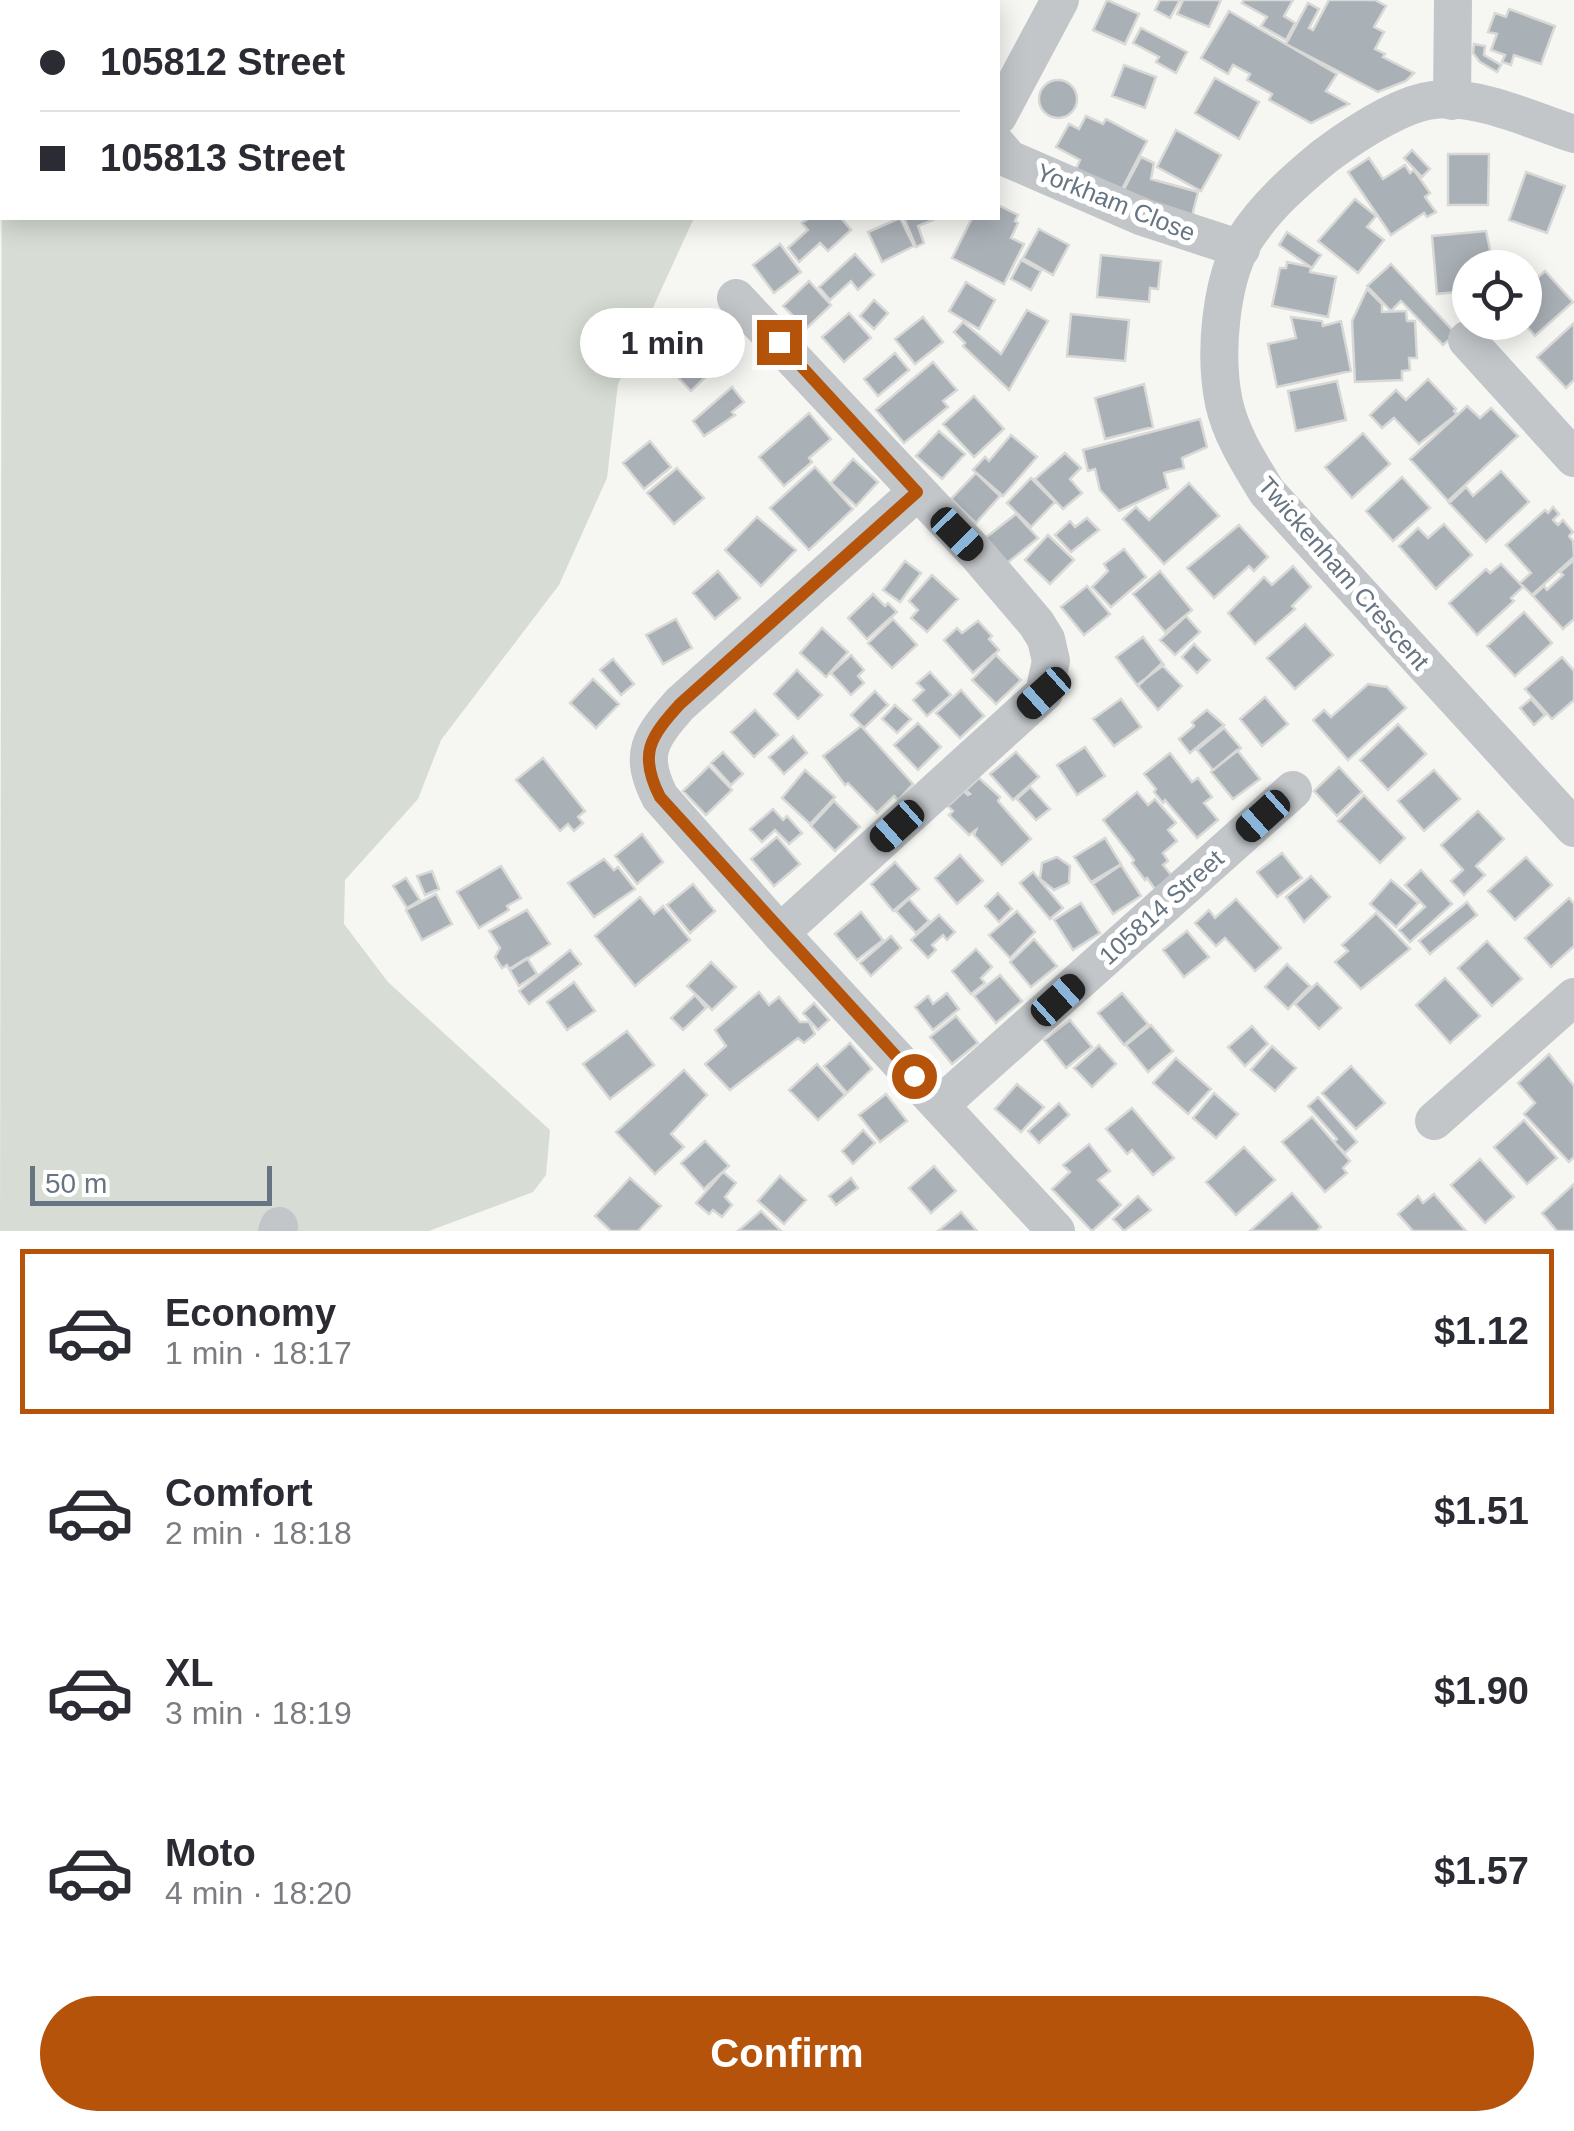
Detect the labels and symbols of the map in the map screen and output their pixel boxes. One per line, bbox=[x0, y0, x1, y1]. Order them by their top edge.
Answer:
street label: Yorkham Close bbox=[1033, 157, 1199, 247]
callout: 1 min bbox=[579, 307, 744, 377]
route end bbox=[757, 320, 802, 365]
street label: Twickenham Crescent bbox=[1253, 471, 1435, 675]
car bbox=[925, 502, 989, 566]
car bbox=[1012, 662, 1076, 724]
car bbox=[1231, 785, 1295, 847]
car bbox=[865, 795, 929, 857]
street label: 105814 Street bbox=[1093, 844, 1229, 970]
car bbox=[1026, 969, 1090, 1031]
route start bbox=[892, 1054, 937, 1099]
scale bar bbox=[30, 1161, 272, 1206]

